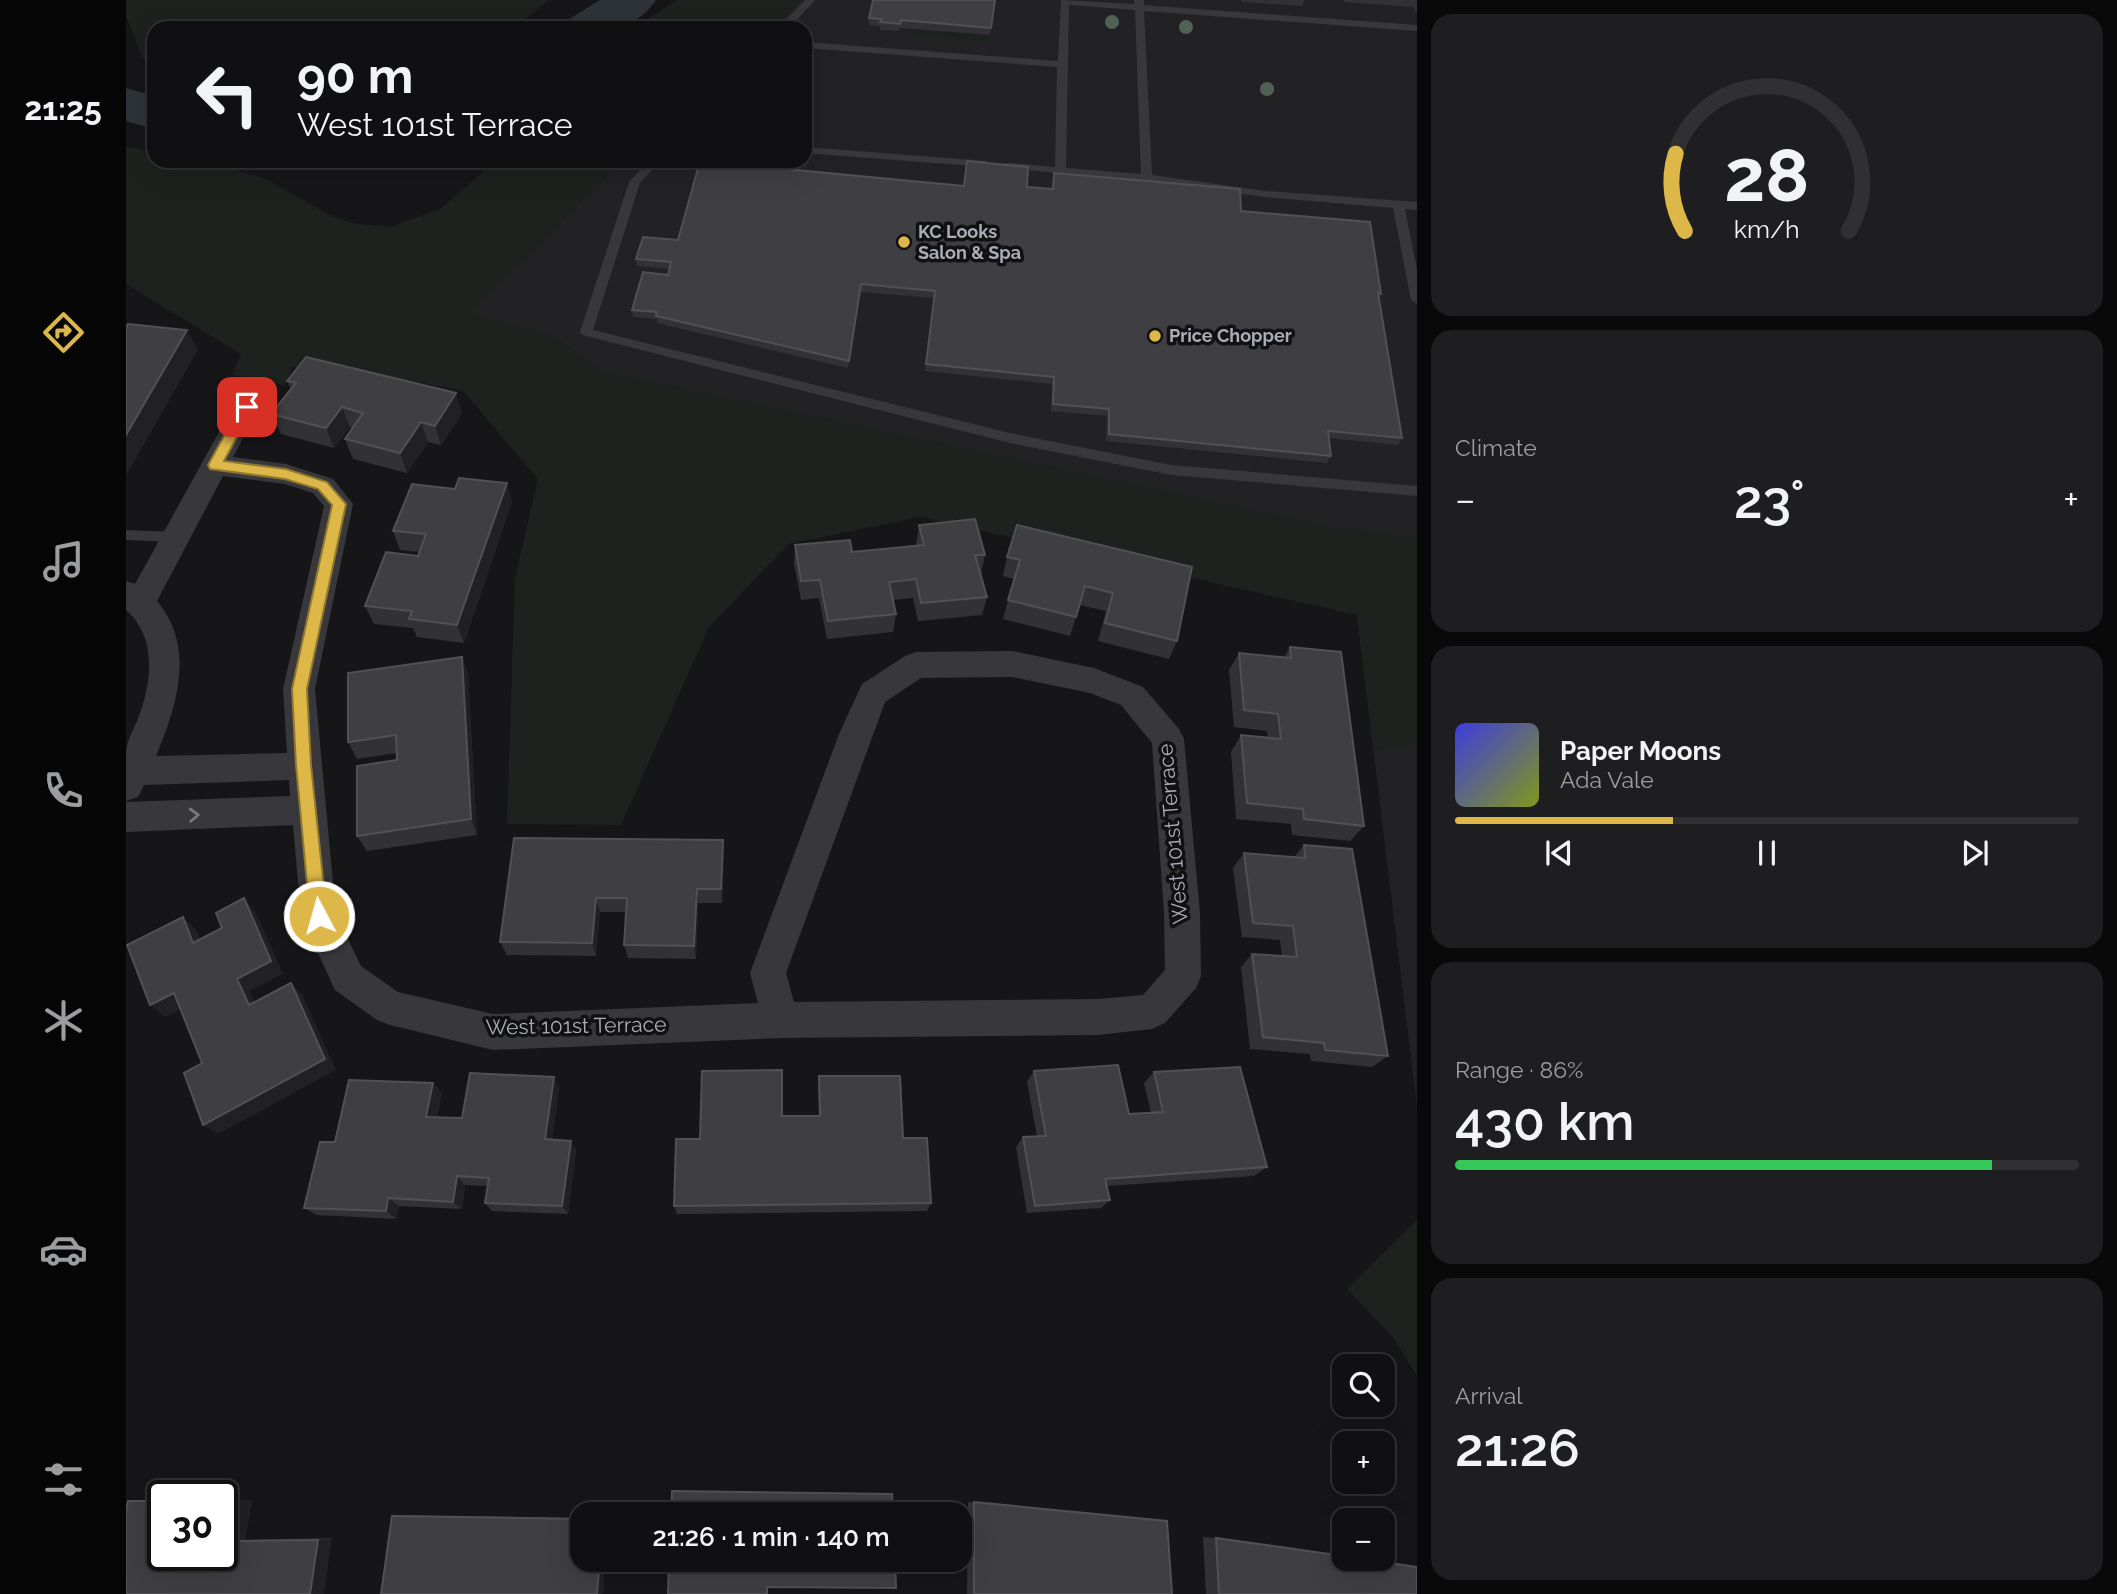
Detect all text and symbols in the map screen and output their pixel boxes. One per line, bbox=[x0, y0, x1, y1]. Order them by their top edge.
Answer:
text: 90 m bbox=[297, 47, 413, 104]
icon: left bbox=[182, 49, 273, 140]
text: 21:25 bbox=[24, 90, 102, 127]
text: West 101st Terrace bbox=[297, 106, 573, 143]
text: 28 bbox=[1724, 133, 1810, 218]
text: km/h bbox=[1734, 214, 1800, 244]
place label: KC Looks Salon & Spa bbox=[918, 221, 1021, 263]
marker: KC Looks Salon & Spa bbox=[896, 234, 912, 250]
icon: directions bbox=[39, 308, 88, 357]
place label: Price Chopper bbox=[1169, 325, 1292, 346]
marker: Price Chopper bbox=[1147, 328, 1163, 344]
pin bbox=[217, 377, 277, 437]
icon: arrive bbox=[228, 388, 266, 426]
text: Climate bbox=[1455, 434, 1537, 461]
text: 23° bbox=[1734, 469, 1805, 530]
text: − bbox=[1455, 477, 1475, 522]
text: + bbox=[2063, 477, 2079, 522]
icon: music bbox=[39, 537, 88, 586]
text: Paper Moons bbox=[1560, 736, 1721, 766]
street label: West 101st Terrace bbox=[1152, 743, 1193, 925]
icon: phone bbox=[39, 766, 88, 815]
text: Ada Vale bbox=[1560, 766, 1654, 793]
one-way arrow bbox=[189, 807, 200, 822]
icon: previous bbox=[1540, 834, 1578, 872]
icon: pause bbox=[1748, 834, 1786, 872]
icon: next bbox=[1956, 834, 1994, 872]
position arrow bbox=[282, 879, 356, 953]
icon: climate bbox=[39, 996, 88, 1045]
street label: West 101st Terrace bbox=[485, 1011, 667, 1040]
text: Range · 86% bbox=[1455, 1056, 1584, 1083]
text: 430 km bbox=[1455, 1091, 1634, 1152]
icon: car bbox=[39, 1225, 88, 1274]
map controls bbox=[1332, 1354, 1395, 1571]
button: search bbox=[1332, 1354, 1395, 1417]
text: Arrival bbox=[1455, 1382, 1522, 1409]
text: 21:26 bbox=[1455, 1417, 1580, 1478]
button: + bbox=[1332, 1431, 1395, 1494]
icon: filters bbox=[39, 1455, 88, 1504]
speed limit sign: 30 bbox=[147, 1480, 238, 1571]
button: − bbox=[1332, 1508, 1395, 1571]
text: 21:26 · 1 min · 140 m bbox=[652, 1522, 890, 1552]

